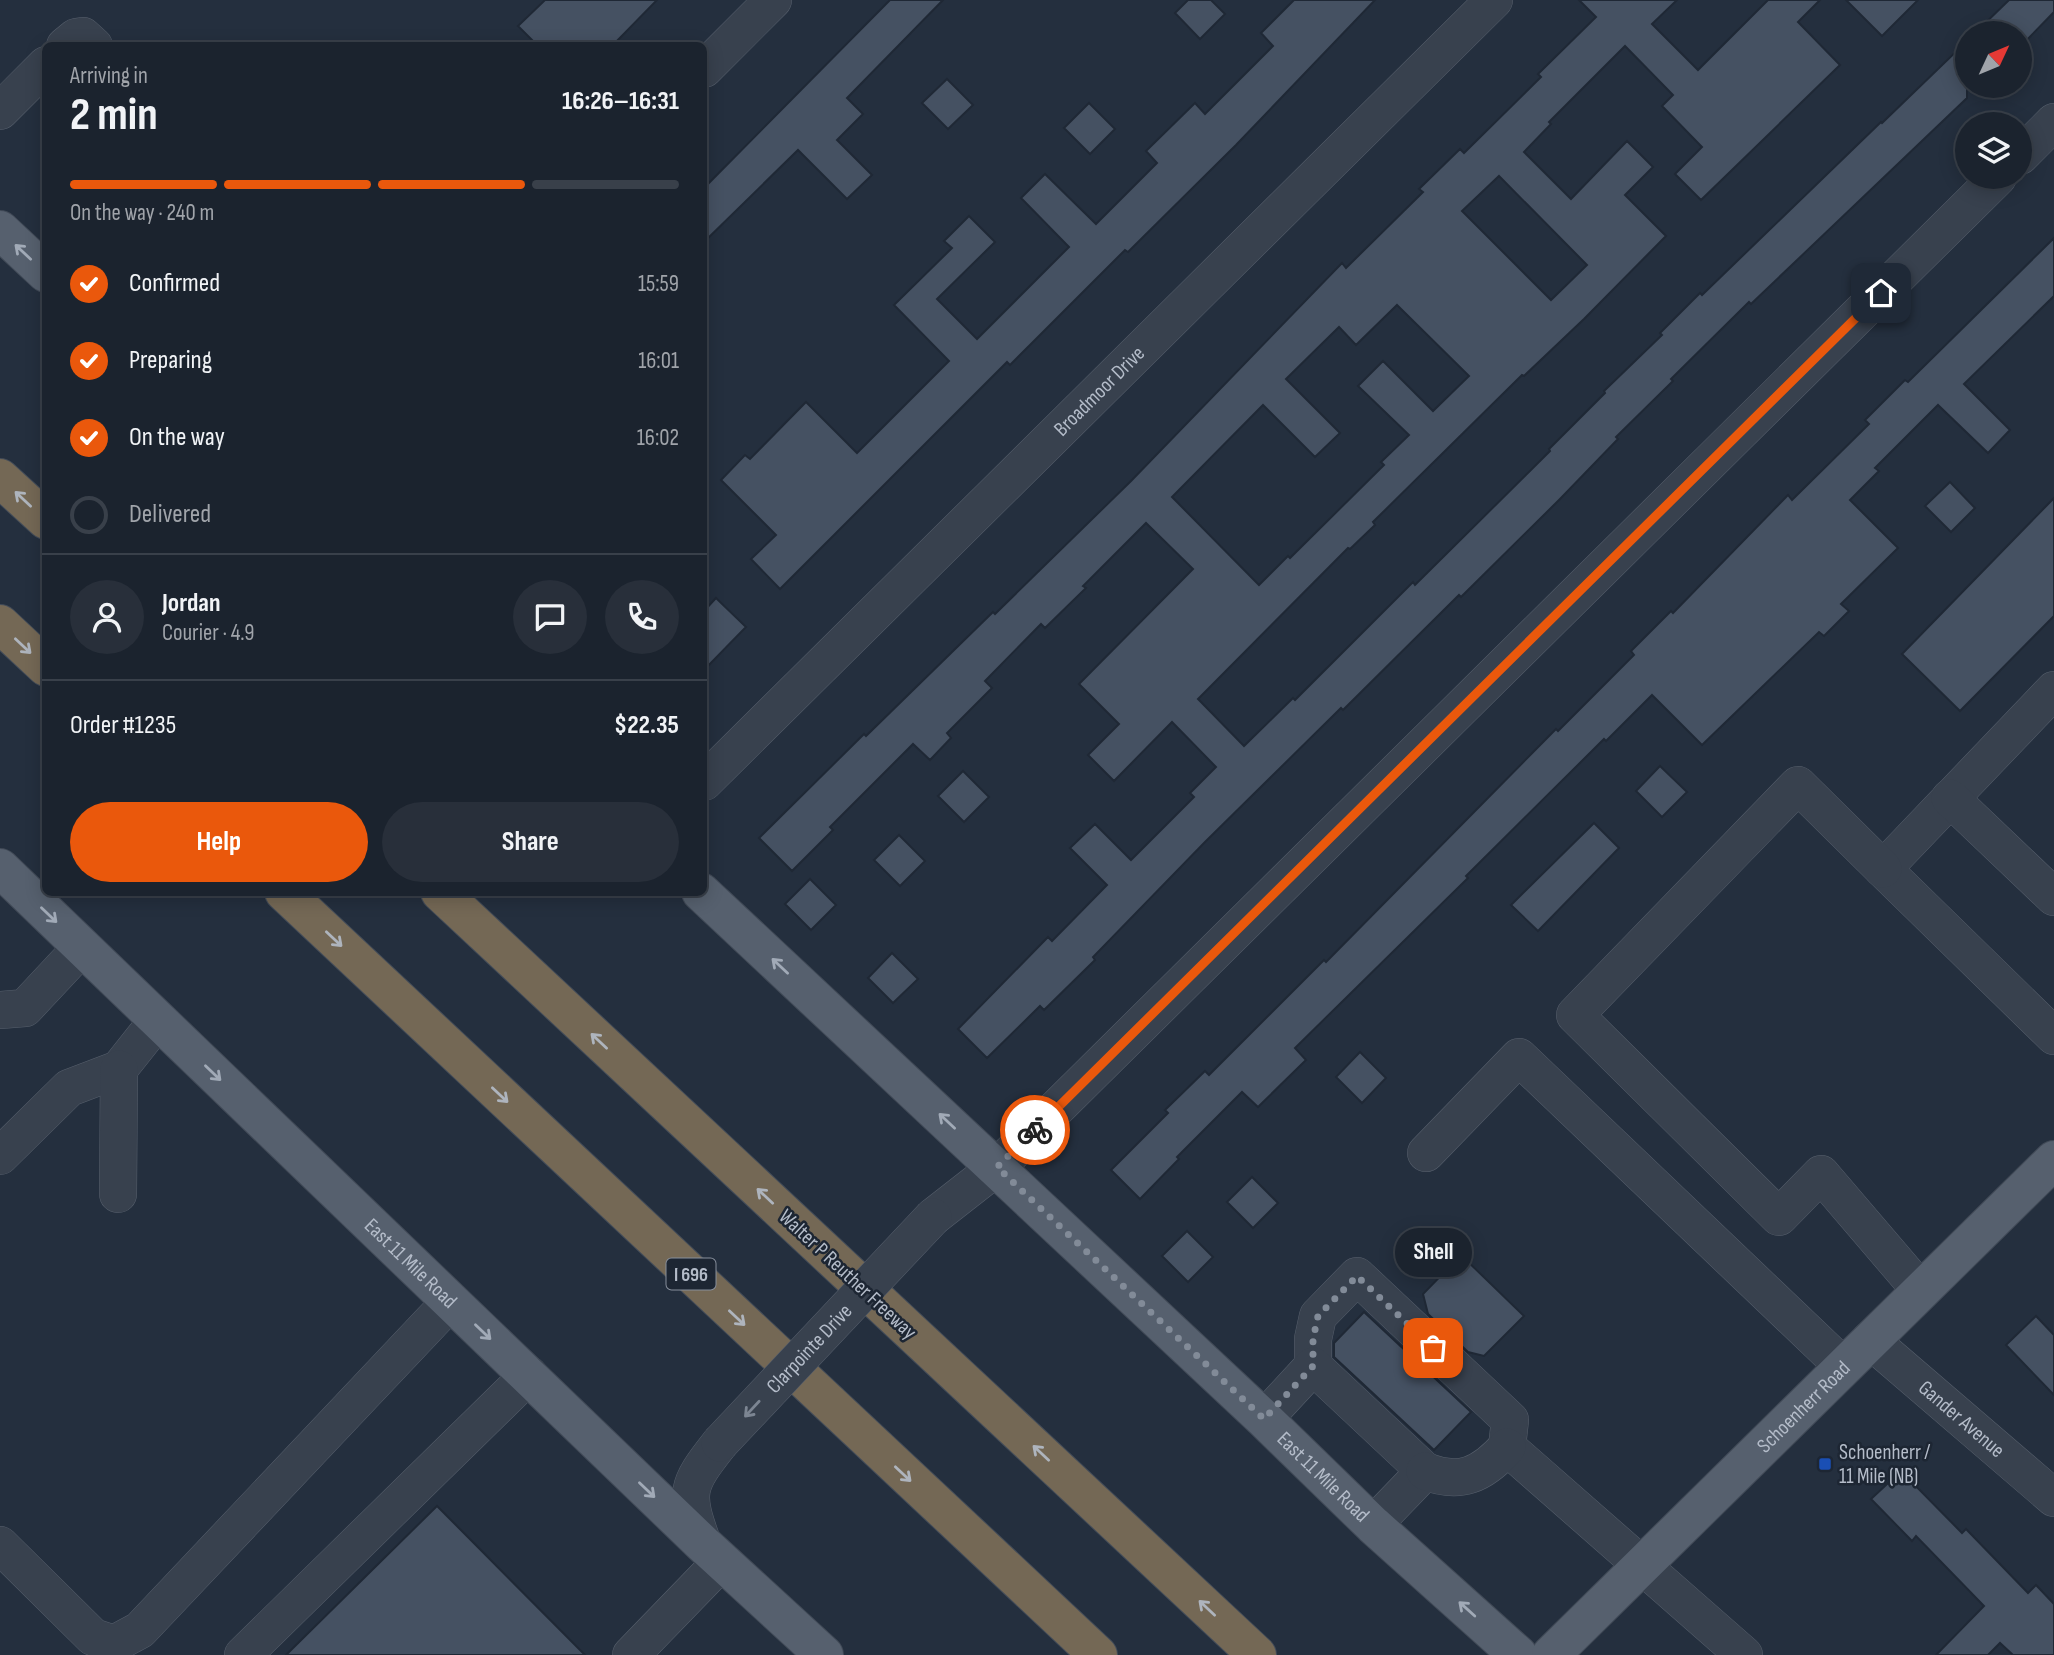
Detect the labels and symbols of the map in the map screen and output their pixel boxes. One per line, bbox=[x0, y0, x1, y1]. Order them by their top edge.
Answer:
north arrow bbox=[1955, 21, 2032, 98]
one-way arrow bbox=[15, 243, 32, 260]
pin bbox=[1851, 263, 1911, 323]
street label: Broadmoor Drive bbox=[1049, 341, 1150, 441]
one-way arrow bbox=[14, 491, 32, 507]
one-way arrow bbox=[14, 637, 31, 654]
one-way arrow bbox=[40, 907, 57, 924]
one-way arrow bbox=[325, 931, 342, 948]
one-way arrow bbox=[772, 957, 789, 974]
one-way arrow bbox=[591, 1033, 608, 1050]
one-way arrow bbox=[205, 1065, 222, 1082]
one-way arrow bbox=[491, 1086, 508, 1103]
courier bbox=[1000, 1095, 1070, 1165]
one-way arrow bbox=[939, 1112, 956, 1129]
one-way arrow bbox=[757, 1188, 774, 1205]
street label: Walter P Reuther Freeway bbox=[774, 1204, 922, 1345]
street label: East 11 Mile Road bbox=[359, 1213, 462, 1314]
callout: Shell bbox=[1394, 1229, 1472, 1278]
road number: I 696 bbox=[666, 1258, 716, 1290]
street label: Clarpointe Drive bbox=[762, 1299, 858, 1399]
one-way arrow bbox=[728, 1309, 745, 1326]
pin bbox=[1403, 1318, 1463, 1378]
one-way arrow bbox=[475, 1324, 492, 1341]
street label: Schoenherr Road bbox=[1752, 1356, 1855, 1458]
street label: Gander Avenue bbox=[1913, 1375, 2010, 1463]
one-way arrow bbox=[743, 1400, 760, 1417]
street label: East 11 Mile Road bbox=[1272, 1427, 1374, 1528]
place label: Schoenherr / 11 Mile (NB) bbox=[1839, 1440, 1930, 1489]
one-way arrow bbox=[1033, 1445, 1050, 1462]
marker: Schoenherr / 11 Mile (NB) bbox=[1817, 1456, 1833, 1472]
one-way arrow bbox=[894, 1465, 911, 1482]
one-way arrow bbox=[639, 1482, 656, 1499]
one-way arrow bbox=[1199, 1600, 1216, 1617]
one-way arrow bbox=[1459, 1601, 1476, 1618]

